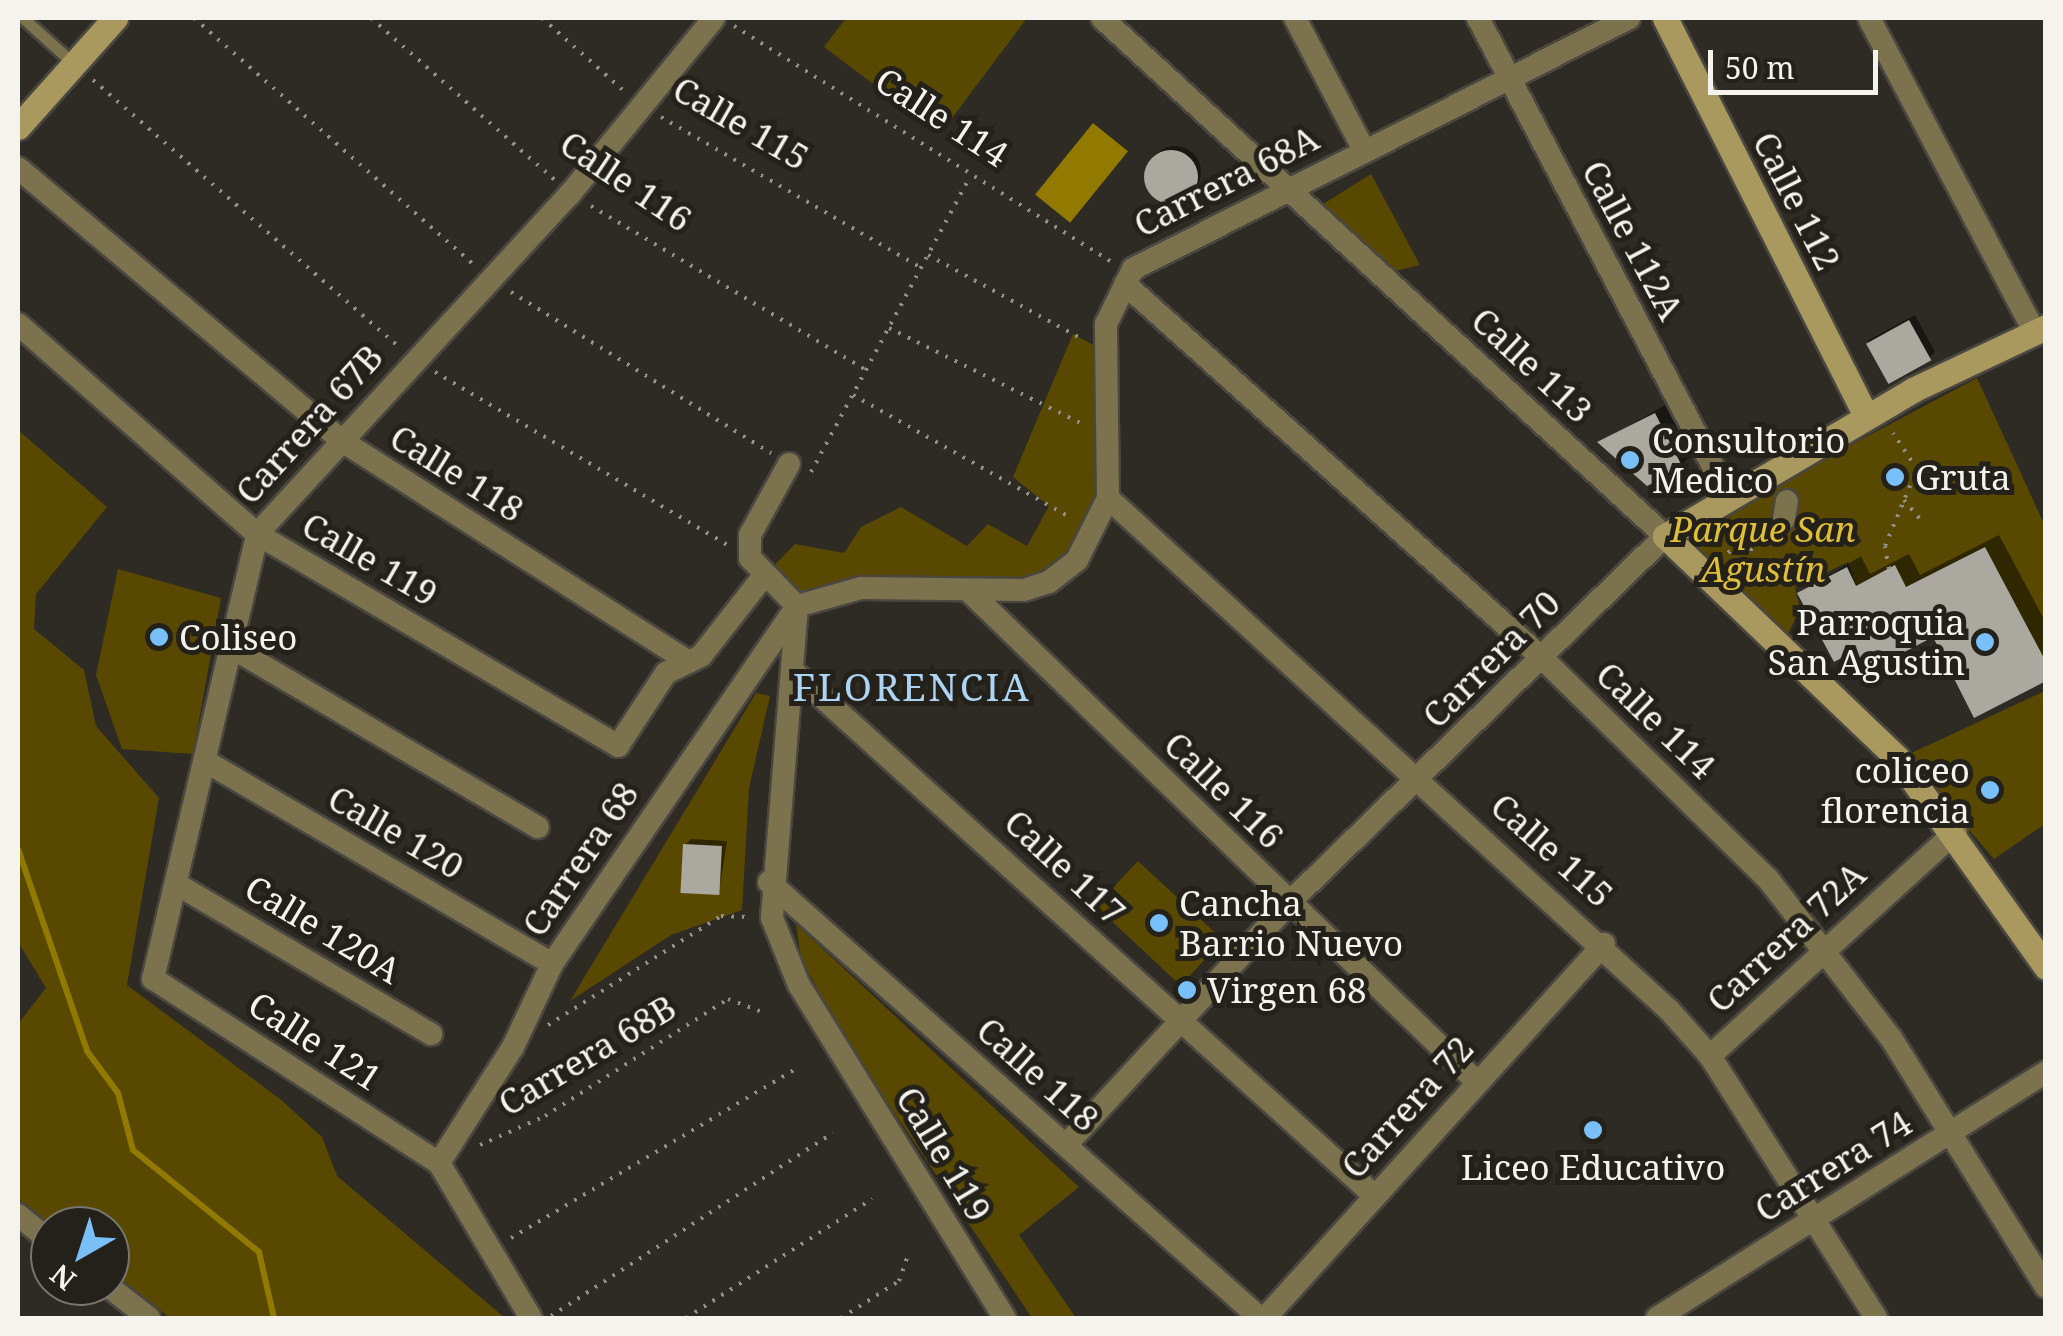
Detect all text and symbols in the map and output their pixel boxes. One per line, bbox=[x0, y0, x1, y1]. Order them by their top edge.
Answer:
scale bar bbox=[1713, 30, 1883, 92]
text: 50 m bbox=[1725, 47, 1795, 88]
street label: Calle 114 bbox=[868, 59, 1016, 175]
street label: Calle 115 bbox=[666, 67, 816, 179]
street label: Carrera 68A bbox=[1127, 117, 1325, 245]
street label: Calle 116 bbox=[552, 122, 700, 240]
street label: Calle 112 bbox=[1744, 125, 1850, 277]
street label: Calle 112A bbox=[1574, 153, 1692, 327]
street label: Calle 113 bbox=[1463, 299, 1601, 431]
street label: Carrera 67B bbox=[227, 336, 391, 512]
street label: Calle 118 bbox=[383, 416, 531, 530]
place label: Consultorio Medico bbox=[1652, 419, 1846, 501]
marker: Consultorio Medico bbox=[1617, 447, 1643, 473]
place label: Gruta bbox=[1915, 456, 2011, 498]
marker: Gruta bbox=[1884, 466, 1906, 488]
street label: Calle 119 bbox=[295, 503, 445, 615]
park label: Parque San Agustín bbox=[1671, 508, 1855, 590]
street label: Carrera 70 bbox=[1414, 582, 1568, 736]
place label: Parroquia San Agustin bbox=[1768, 601, 1965, 683]
place label: Coliseo bbox=[179, 616, 297, 658]
marker: Coliseo bbox=[148, 626, 170, 648]
marker: Parroquia San Agustin bbox=[1974, 631, 1996, 653]
street label: Calle 114 bbox=[1588, 653, 1724, 787]
district label: FLORENCIA bbox=[793, 664, 1031, 710]
street label: Calle 116 bbox=[1156, 723, 1292, 857]
place label: coliceo florencia bbox=[1821, 749, 1970, 831]
street label: Carrera 68 bbox=[513, 774, 647, 944]
street label: Calle 120 bbox=[321, 776, 471, 888]
marker: coliceo florencia bbox=[1979, 779, 2001, 801]
street label: Calle 115 bbox=[1482, 784, 1622, 916]
street label: Calle 117 bbox=[996, 801, 1134, 933]
street label: Carrera 72A bbox=[1698, 853, 1874, 1021]
street label: Calle 120A bbox=[238, 866, 408, 992]
place label: Cancha Barrio Nuevo bbox=[1179, 882, 1403, 964]
marker: Cancha Barrio Nuevo bbox=[1148, 912, 1170, 934]
place label: Virgen 68 bbox=[1207, 969, 1367, 1011]
marker: Virgen 68 bbox=[1176, 979, 1198, 1001]
street label: Calle 121 bbox=[241, 983, 389, 1099]
street label: Carrera 68B bbox=[491, 986, 683, 1124]
street label: Calle 118 bbox=[968, 1008, 1108, 1140]
street label: Carrera 72 bbox=[1332, 1027, 1482, 1187]
street label: Calle 119 bbox=[888, 1079, 1000, 1229]
street label: Carrera 74 bbox=[1747, 1101, 1919, 1231]
marker: Liceo Educativo bbox=[1582, 1119, 1604, 1141]
place label: Liceo Educativo bbox=[1461, 1146, 1725, 1188]
north arrow bbox=[30, 1206, 130, 1306]
text: N bbox=[42, 1256, 83, 1299]

